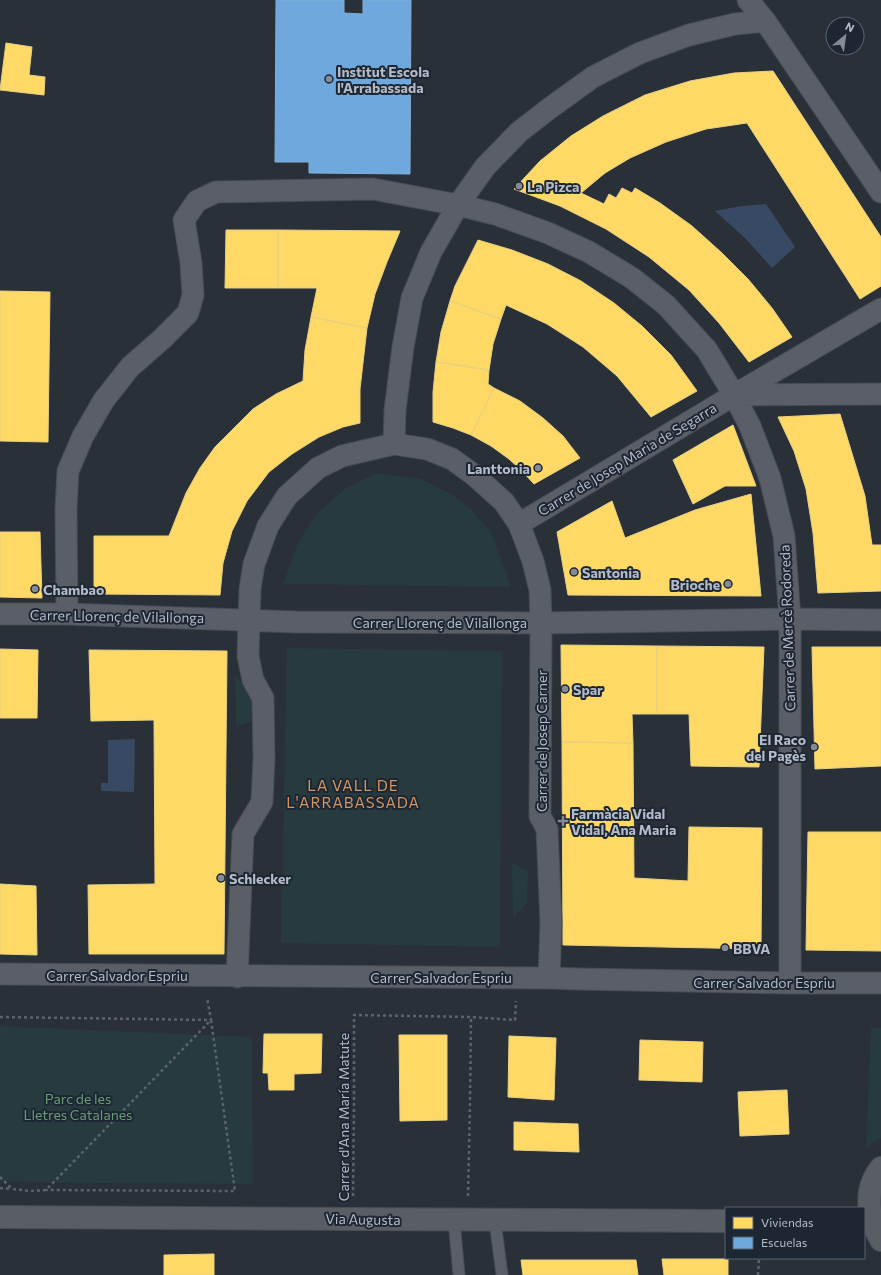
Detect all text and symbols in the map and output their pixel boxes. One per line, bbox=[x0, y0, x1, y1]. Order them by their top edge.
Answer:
north arrow bbox=[825, 16, 865, 56]
text: N bbox=[843, 19, 857, 35]
place label: Institut Escola l'Arrabassada bbox=[337, 63, 429, 96]
marker: Institut Escola l'Arrabassada bbox=[324, 74, 334, 84]
place label: La Pizca bbox=[527, 178, 580, 195]
marker: La Pizca bbox=[514, 181, 524, 191]
street label: Carrer de Josep Maria de Segarra bbox=[535, 399, 719, 519]
place label: Lanttonia bbox=[467, 460, 530, 477]
marker: Lanttonia bbox=[533, 463, 543, 473]
street label: Carrer de Mercè Rodoreda bbox=[776, 544, 798, 712]
place label: Santonia bbox=[582, 564, 640, 581]
marker: Santonia bbox=[569, 567, 579, 577]
place label: Brioche bbox=[670, 576, 720, 593]
marker: Brioche bbox=[723, 579, 733, 589]
place label: Chambao bbox=[43, 581, 104, 598]
marker: Chambao bbox=[30, 584, 40, 594]
street label: Carrer Llorenç de Vilallonga bbox=[30, 606, 204, 626]
street label: Carrer Llorenç de Vilallonga bbox=[353, 614, 527, 631]
street label: Carrer de Josep Carner bbox=[533, 670, 550, 812]
place label: Spar bbox=[573, 681, 603, 698]
marker: Spar bbox=[560, 684, 570, 694]
place label: El Raco del Pagès bbox=[746, 731, 806, 764]
marker: El Raco del Pagès bbox=[809, 742, 819, 752]
district label: LA VALL DE L'ARRABASSADA bbox=[286, 776, 420, 811]
place label: Farmàcia Vidal Vidal, Ana Maria bbox=[571, 805, 676, 838]
marker: Farmàcia Vidal Vidal, Ana Maria bbox=[558, 816, 568, 826]
place label: Schlecker bbox=[229, 870, 291, 887]
marker: Schlecker bbox=[216, 873, 226, 883]
place label: BBVA bbox=[733, 940, 770, 957]
marker: BBVA bbox=[720, 943, 730, 953]
street label: Carrer Salvador Espriu bbox=[46, 967, 188, 984]
street label: Carrer Salvador Espriu bbox=[370, 969, 512, 986]
street label: Carrer Salvador Espriu bbox=[693, 974, 835, 991]
street label: Carrer d'Ana María Matute bbox=[335, 1033, 352, 1201]
park label: Parc de les Lletres Catalanes bbox=[23, 1090, 133, 1123]
legend bbox=[725, 1207, 865, 1259]
street label: Via Augusta bbox=[325, 1210, 401, 1228]
text: Viviendas bbox=[761, 1215, 813, 1229]
text: Escuelas bbox=[761, 1235, 807, 1249]

